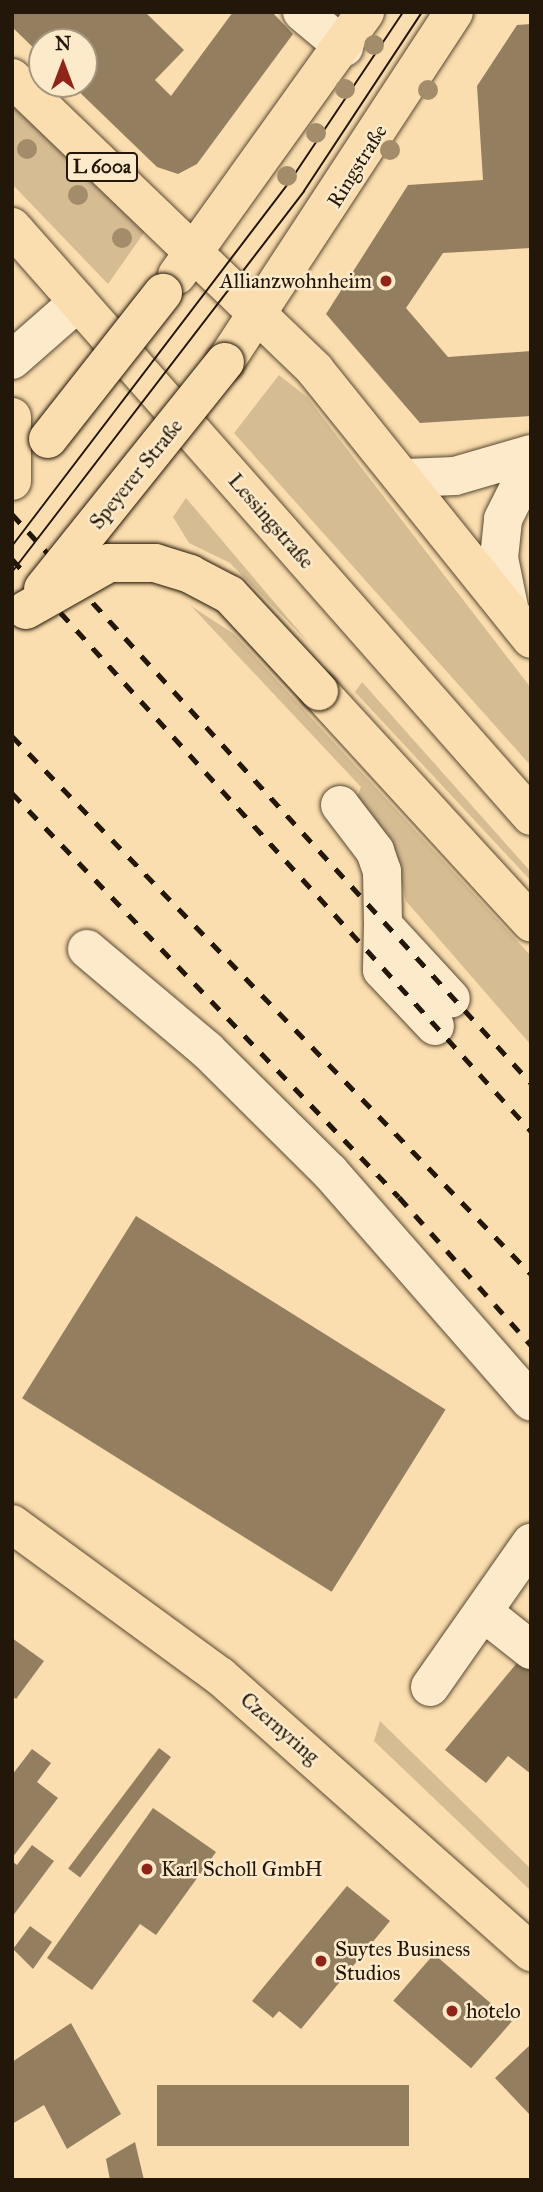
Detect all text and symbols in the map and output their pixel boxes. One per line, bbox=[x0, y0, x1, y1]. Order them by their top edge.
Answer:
north arrow bbox=[28, 28, 98, 98]
text: N bbox=[55, 32, 71, 55]
street label: Ringstraße bbox=[322, 120, 392, 212]
road number: L 600a bbox=[65, 152, 139, 182]
place label: Allianzwohnheim bbox=[220, 268, 372, 294]
marker: Allianzwohnheim bbox=[378, 273, 394, 289]
street label: Speyerer Straße bbox=[84, 414, 188, 534]
street label: Lessingstraße bbox=[223, 468, 319, 574]
street label: Czernyring bbox=[235, 1687, 325, 1769]
place label: Karl Scholl GmbH bbox=[161, 1856, 323, 1882]
marker: Karl Scholl GmbH bbox=[139, 1861, 155, 1877]
place label: Suytes Business Studios bbox=[335, 1936, 470, 1986]
marker: Suytes Business Studios bbox=[313, 1953, 329, 1969]
place label: hotelo bbox=[466, 1998, 521, 2024]
marker: hotelo bbox=[444, 2003, 460, 2019]

